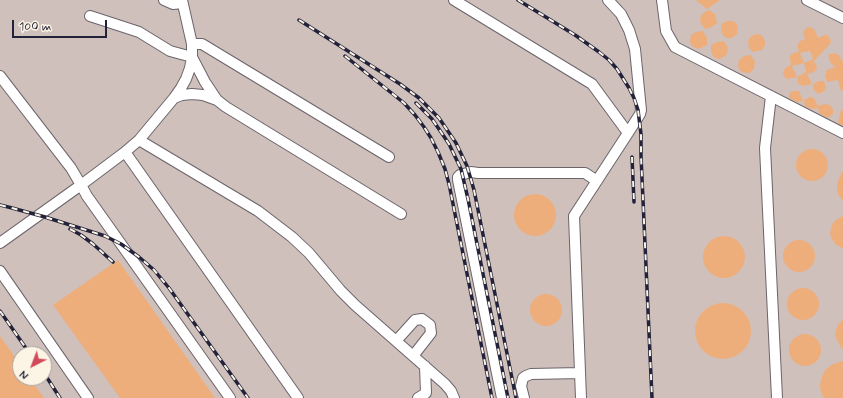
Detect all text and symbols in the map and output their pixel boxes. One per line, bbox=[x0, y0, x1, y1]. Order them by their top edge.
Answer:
scale bar bbox=[14, 12, 109, 38]
text: 100 m bbox=[19, 19, 51, 35]
north arrow bbox=[12, 346, 52, 386]
text: N bbox=[17, 367, 32, 382]

